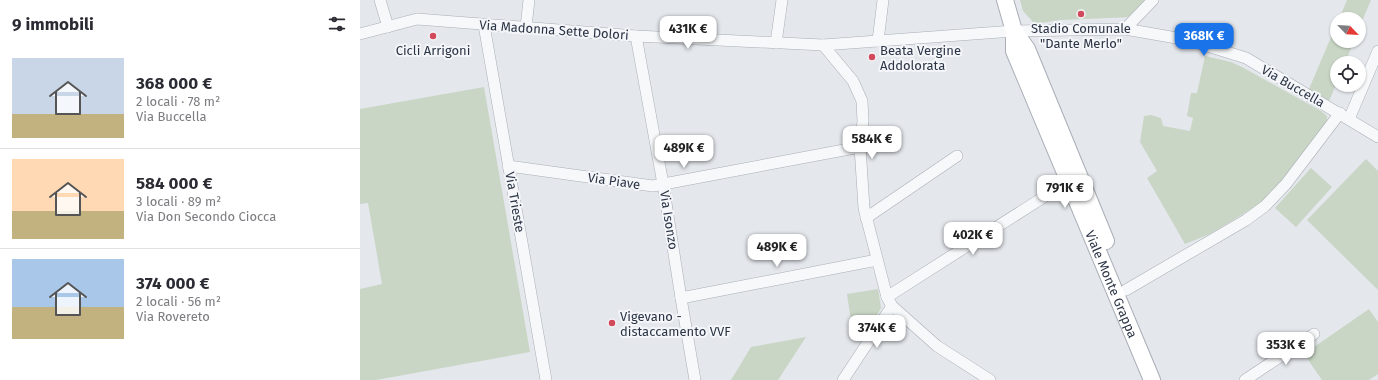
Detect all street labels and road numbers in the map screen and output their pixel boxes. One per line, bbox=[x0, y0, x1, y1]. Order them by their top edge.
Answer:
street label: Via Madonna Sette Dolori bbox=[479, 17, 629, 43]
street label: Via Buccella bbox=[1259, 62, 1327, 110]
street label: Via Piave bbox=[587, 170, 641, 192]
street label: Via Trieste bbox=[502, 171, 528, 233]
street label: Via Isonzo bbox=[657, 189, 681, 251]
street label: Viale Monte Grappa bbox=[1083, 228, 1141, 340]

